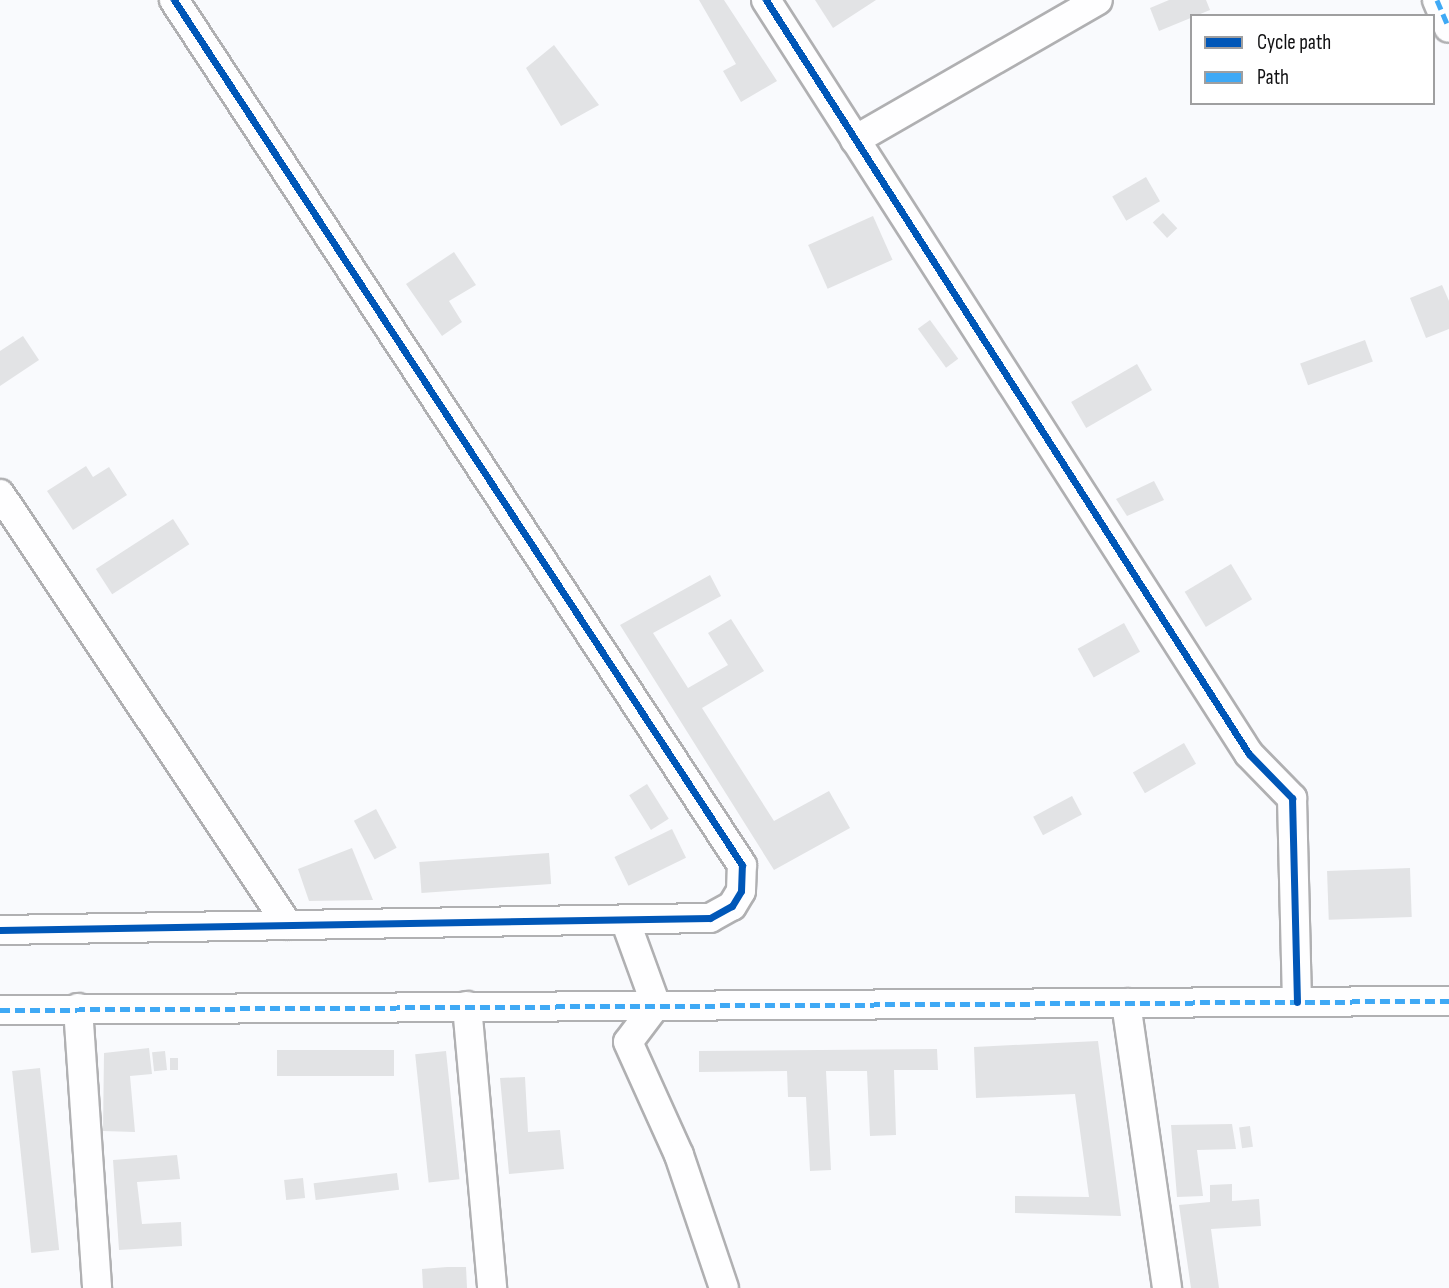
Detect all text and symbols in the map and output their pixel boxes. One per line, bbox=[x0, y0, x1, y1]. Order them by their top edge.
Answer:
legend bbox=[1190, 14, 1435, 105]
text: Cycle path bbox=[1257, 30, 1331, 55]
text: Path bbox=[1257, 65, 1289, 90]

